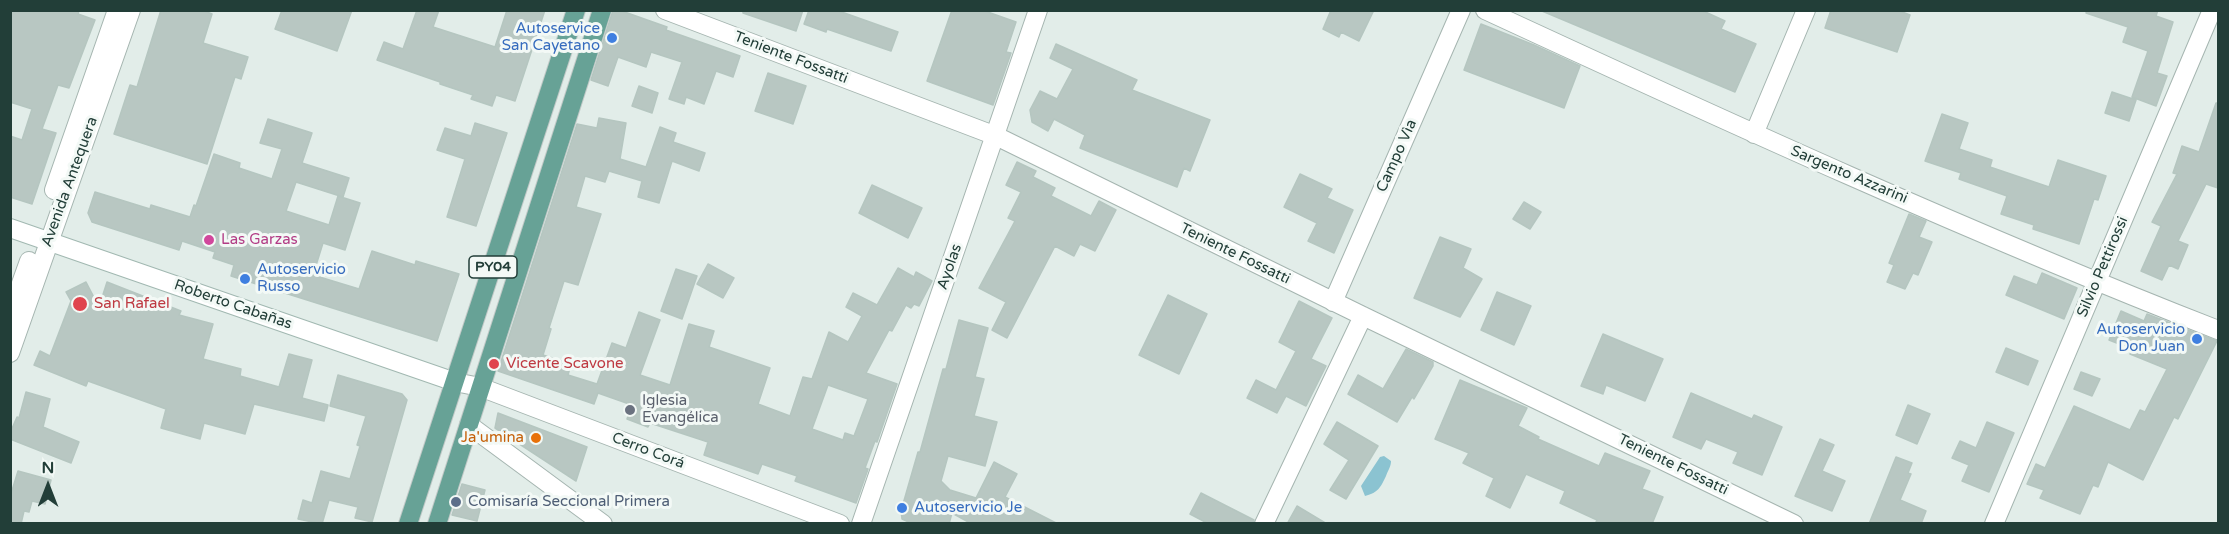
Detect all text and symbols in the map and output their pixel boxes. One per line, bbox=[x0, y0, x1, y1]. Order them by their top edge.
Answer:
place label: Autoservice San Cayetano bbox=[502, 20, 600, 55]
street label: Teniente Fossatti bbox=[732, 28, 850, 88]
marker: Autoservice San Cayetano bbox=[605, 31, 619, 45]
street label: Avenida Antequera bbox=[38, 115, 102, 249]
street label: Campo Vìa bbox=[1373, 117, 1421, 195]
street label: Sargento Azzarini bbox=[1788, 142, 1910, 208]
street label: Silvio Pettirossi bbox=[2074, 214, 2132, 320]
street label: Teniente Fossatti bbox=[1177, 220, 1293, 288]
place label: Las Garzas bbox=[221, 231, 298, 249]
marker: Las Garzas bbox=[202, 233, 216, 247]
street label: Ayolas bbox=[934, 242, 966, 292]
road number: PY04 bbox=[469, 256, 517, 278]
place label: Autoservicio Russo bbox=[257, 261, 346, 296]
marker: Autoservicio Russo bbox=[238, 272, 252, 286]
street label: Roberto Cabañas bbox=[172, 276, 294, 334]
marker: San Rafael bbox=[71, 295, 89, 313]
place label: San Rafael bbox=[94, 295, 170, 313]
place label: Autoservicio Don Juan bbox=[2096, 321, 2185, 356]
marker: Autoservicio Don Juan bbox=[2190, 332, 2204, 346]
place label: Vicente Scavone bbox=[506, 355, 624, 373]
marker: Vicente Scavone bbox=[487, 357, 501, 371]
place label: Iglesia Evangélica bbox=[642, 392, 719, 427]
marker: Iglesia Evangélica bbox=[623, 403, 637, 417]
place label: Ja'umina bbox=[461, 429, 524, 447]
street label: Cerro Corá bbox=[609, 429, 687, 473]
marker: Ja'umina bbox=[529, 431, 543, 445]
street label: Teniente Fossatti bbox=[1615, 431, 1731, 499]
north arrow bbox=[18, 456, 78, 516]
text: N bbox=[42, 458, 54, 478]
place label: Comisaría Seccional Primera bbox=[468, 493, 670, 511]
marker: Comisaría Seccional Primera bbox=[449, 495, 463, 509]
place label: Autoservicio Je bbox=[914, 499, 1022, 517]
marker: Autoservicio Je bbox=[895, 501, 909, 515]

